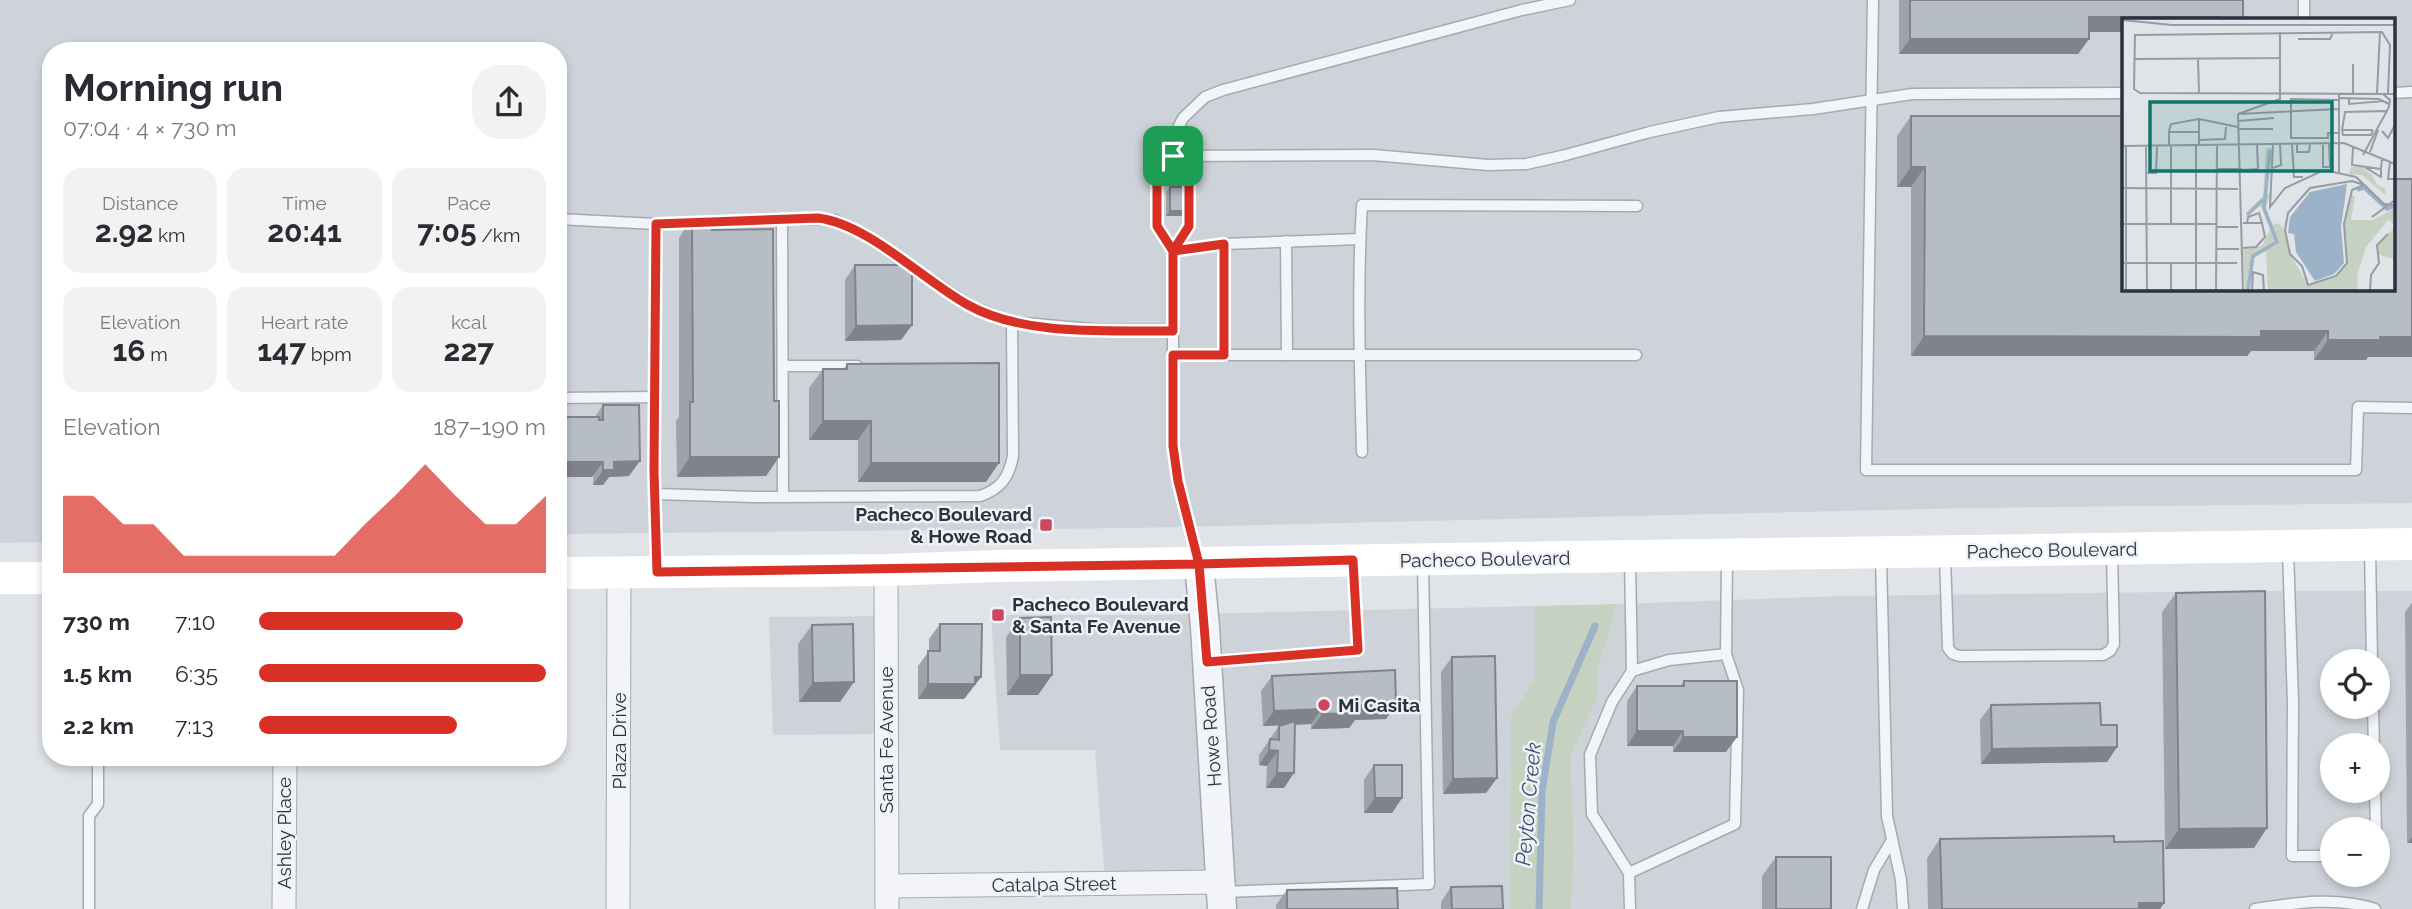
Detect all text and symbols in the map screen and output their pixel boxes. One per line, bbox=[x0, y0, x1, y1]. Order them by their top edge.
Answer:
inset map bbox=[2122, 18, 2394, 290]
text: Morning run bbox=[63, 65, 283, 110]
button: share bbox=[472, 65, 546, 139]
text: 07:04 · 4 × 730 m bbox=[63, 114, 237, 141]
pin bbox=[1143, 126, 1203, 186]
icon: arrive bbox=[1154, 137, 1192, 175]
text: Distance bbox=[102, 192, 178, 214]
text: Time bbox=[282, 192, 327, 214]
text: Pace bbox=[447, 192, 491, 214]
text: 2.92 bbox=[95, 214, 153, 249]
text: 20:41 bbox=[267, 214, 342, 249]
text: 7:05 bbox=[417, 214, 477, 249]
text: km bbox=[153, 224, 185, 246]
text: /km bbox=[477, 224, 520, 246]
text: Elevation bbox=[100, 311, 181, 333]
text: Heart rate bbox=[261, 311, 348, 333]
text: kcal bbox=[451, 311, 487, 333]
text: 16 bbox=[112, 333, 146, 368]
text: 147 bbox=[257, 333, 306, 368]
text: 227 bbox=[443, 333, 494, 368]
text: m bbox=[146, 343, 168, 365]
text: bpm bbox=[306, 343, 352, 365]
text: Elevation bbox=[63, 413, 161, 440]
text: 187–190 m bbox=[434, 413, 546, 440]
place label: Pacheco Boulevard & Howe Road bbox=[855, 503, 1032, 547]
marker: Pacheco Boulevard & Howe Road bbox=[1038, 517, 1054, 533]
street label: Pacheco Boulevard bbox=[1966, 538, 2138, 562]
street label: Pacheco Boulevard bbox=[1399, 547, 1571, 571]
place label: Pacheco Boulevard & Santa Fe Avenue bbox=[1012, 593, 1189, 637]
marker: Pacheco Boulevard & Santa Fe Avenue bbox=[990, 607, 1006, 623]
text: 730 m bbox=[63, 608, 130, 635]
text: 7:10 bbox=[175, 608, 216, 635]
map controls bbox=[2320, 649, 2390, 887]
button: locate bbox=[2320, 649, 2390, 719]
text: 1.5 km bbox=[63, 660, 132, 687]
text: 6:35 bbox=[175, 660, 218, 687]
street label: Santa Fe Avenue bbox=[875, 666, 897, 814]
street label: Howe Road bbox=[1196, 685, 1226, 787]
street label: Plaza Drive bbox=[608, 692, 630, 790]
place label: Mi Casita bbox=[1338, 694, 1420, 716]
marker: Mi Casita bbox=[1316, 697, 1332, 713]
text: 2.2 km bbox=[63, 712, 134, 739]
text: 7:13 bbox=[175, 712, 214, 739]
button: + bbox=[2320, 733, 2390, 803]
water label: Peyton Creek bbox=[1510, 741, 1546, 867]
street label: Ashley Place bbox=[273, 777, 295, 889]
button: − bbox=[2320, 817, 2390, 887]
street label: Catalpa Street bbox=[991, 872, 1117, 896]

